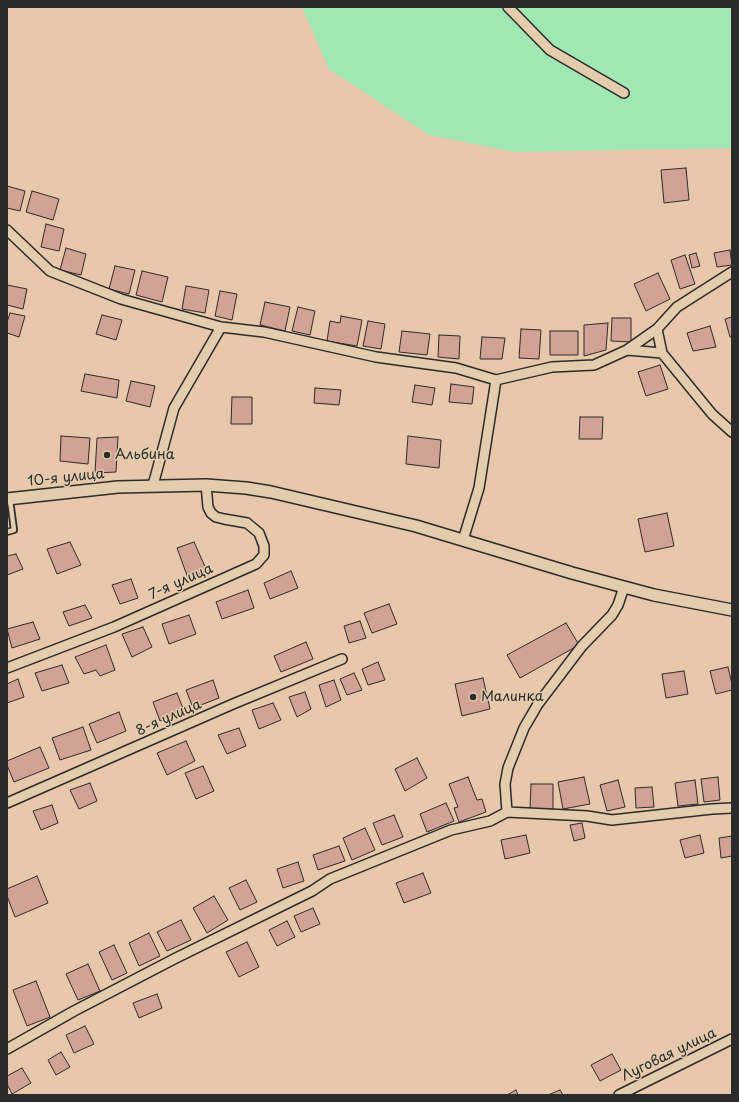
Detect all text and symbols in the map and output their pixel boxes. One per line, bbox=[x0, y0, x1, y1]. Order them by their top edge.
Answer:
place label: Альбина bbox=[115, 447, 175, 463]
marker: Альбина bbox=[102, 450, 112, 460]
street label: 10-я улица bbox=[27, 466, 105, 490]
street label: 7-я улица bbox=[146, 560, 216, 604]
place label: Малинка bbox=[481, 689, 543, 705]
marker: Малинка bbox=[468, 692, 478, 702]
street label: 8-я улица bbox=[134, 696, 204, 740]
street label: Луговая улица bbox=[619, 1025, 719, 1085]

